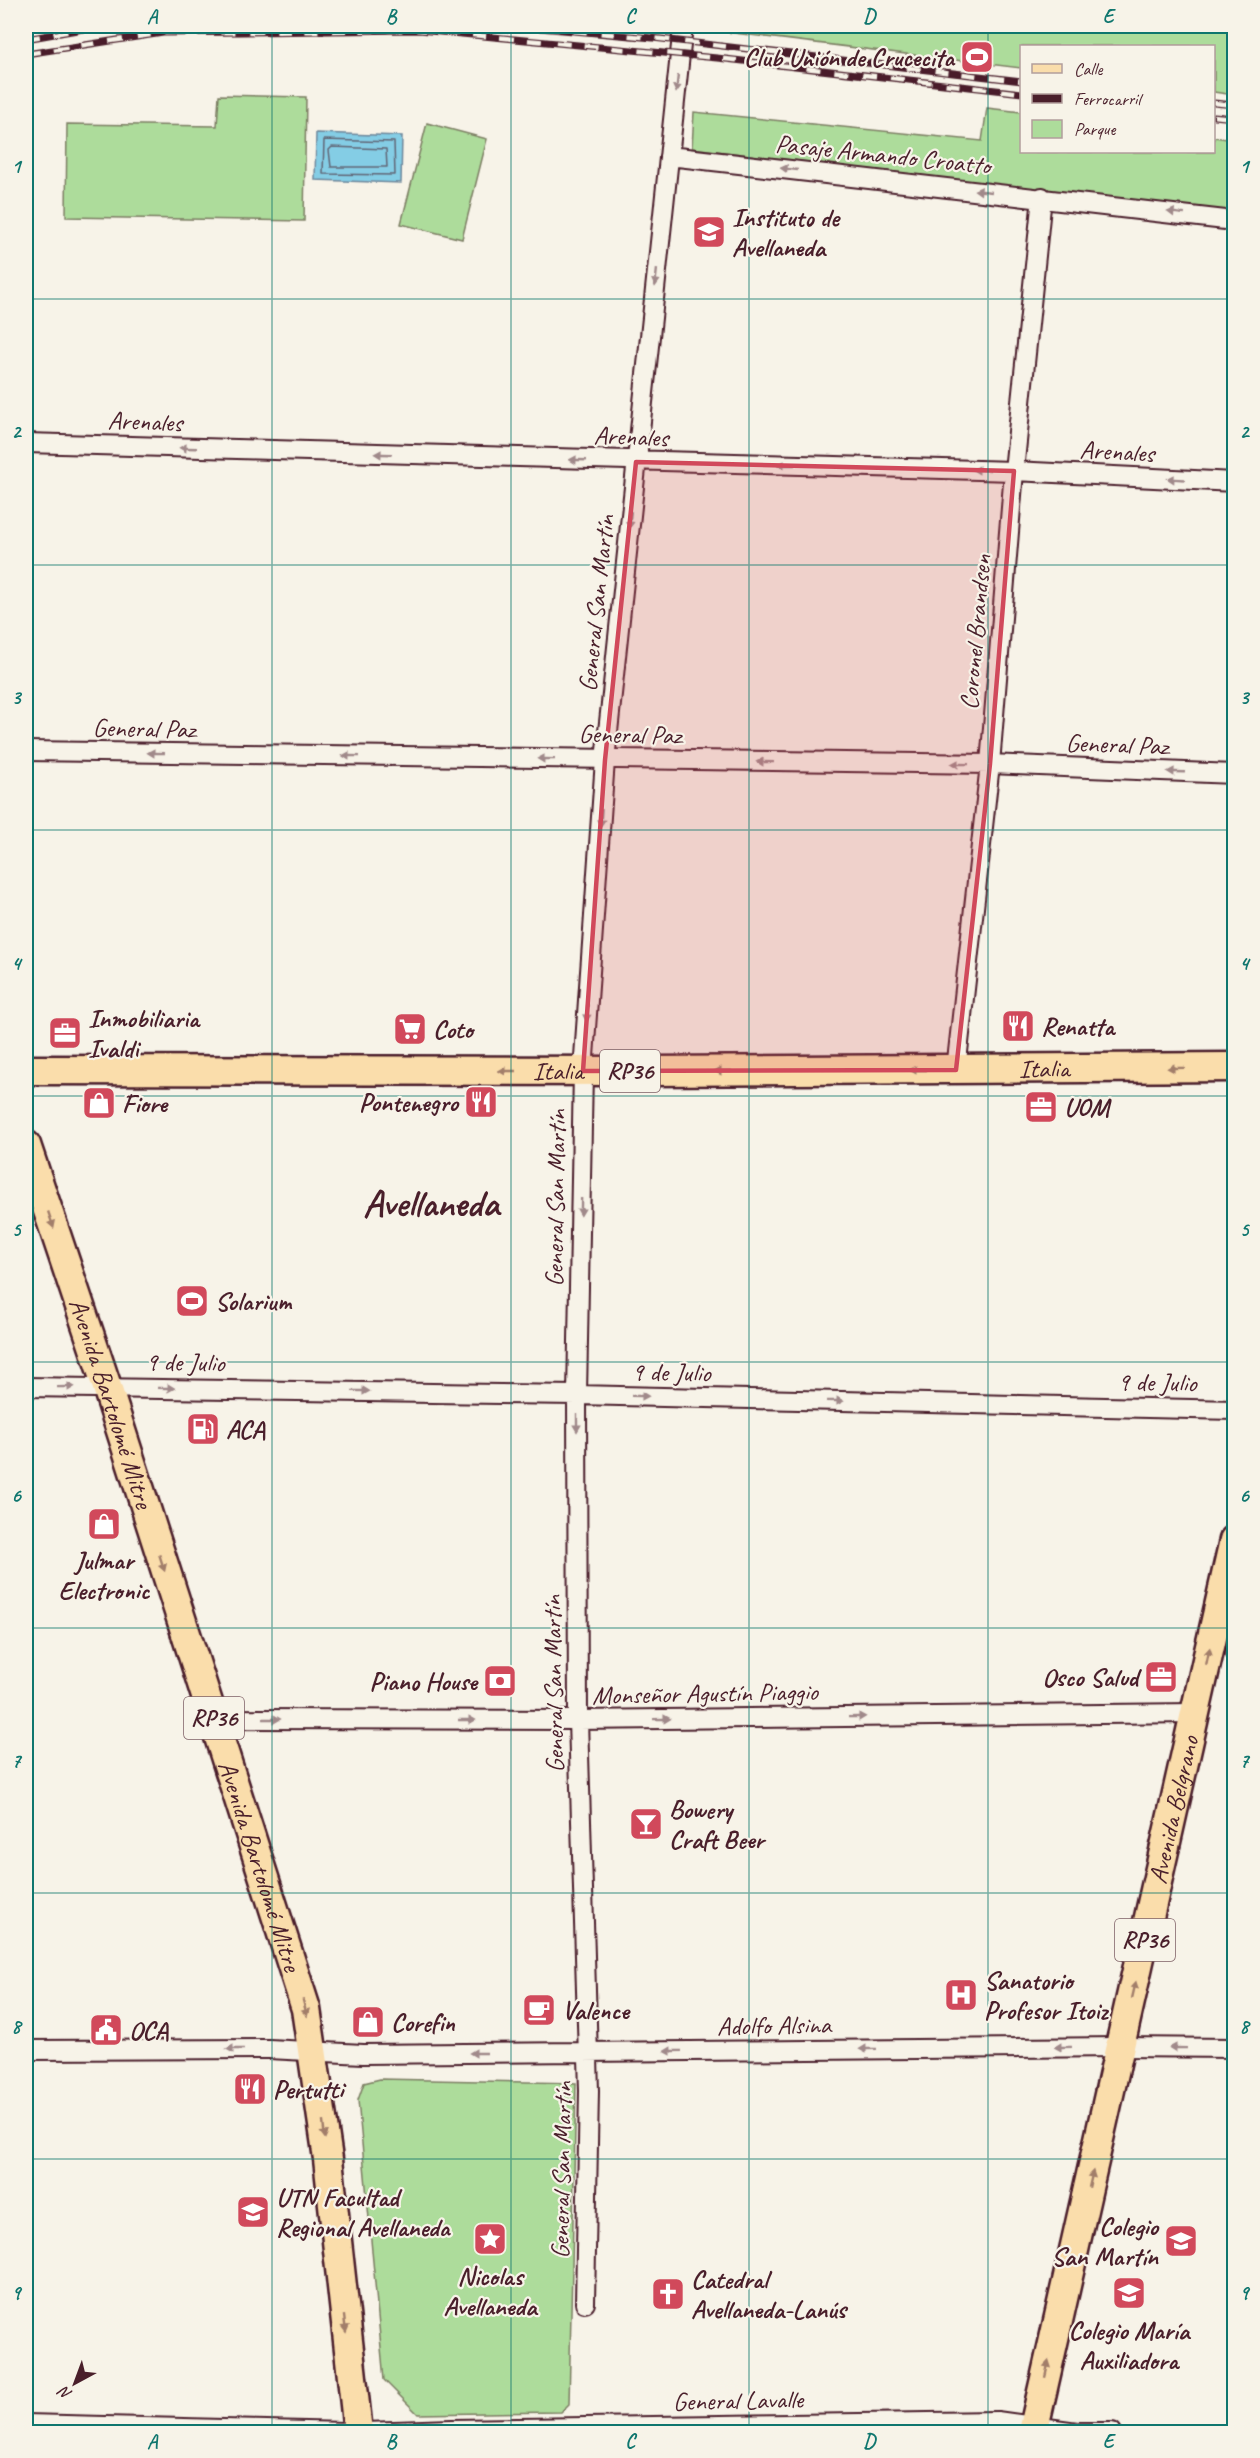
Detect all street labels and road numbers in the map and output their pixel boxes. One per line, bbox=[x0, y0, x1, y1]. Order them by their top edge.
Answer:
street label: Pasaje Armando Croatto bbox=[774, 127, 995, 182]
street label: Arenales bbox=[107, 404, 185, 439]
street label: Arenales bbox=[593, 419, 671, 454]
street label: Arenales bbox=[1079, 433, 1157, 470]
street label: General San Martín bbox=[571, 512, 622, 693]
street label: Coronel Brandsen bbox=[952, 553, 999, 711]
street label: General Paz bbox=[92, 711, 198, 746]
street label: General Paz bbox=[578, 717, 684, 752]
street label: General Paz bbox=[1065, 726, 1172, 763]
road number: RP36 bbox=[600, 1050, 660, 1092]
street label: Italia bbox=[1019, 1052, 1072, 1085]
street label: Italia bbox=[533, 1055, 586, 1088]
street label: General San Martín bbox=[537, 1108, 574, 1287]
street label: Avenida Bartolomé Mitre bbox=[61, 1294, 161, 1514]
street label: 9 de Julio bbox=[145, 1345, 227, 1380]
street label: 9 de Julio bbox=[631, 1355, 713, 1390]
street label: 9 de Julio bbox=[1117, 1365, 1199, 1400]
street label: General San Martín bbox=[535, 1594, 572, 1773]
street label: Monseñor Agustín Piaggio bbox=[592, 1675, 820, 1712]
road number: RP36 bbox=[184, 1697, 244, 1739]
street label: Avenida Belgrano bbox=[1141, 1731, 1207, 1887]
street label: Avenida Bartolomé Mitre bbox=[211, 1757, 309, 1977]
road number: RP36 bbox=[1115, 1919, 1175, 1961]
street label: Adolfo Alsina bbox=[717, 2008, 833, 2043]
street label: General San Martín bbox=[543, 2080, 580, 2259]
street label: General Lavalle bbox=[673, 2383, 805, 2418]

